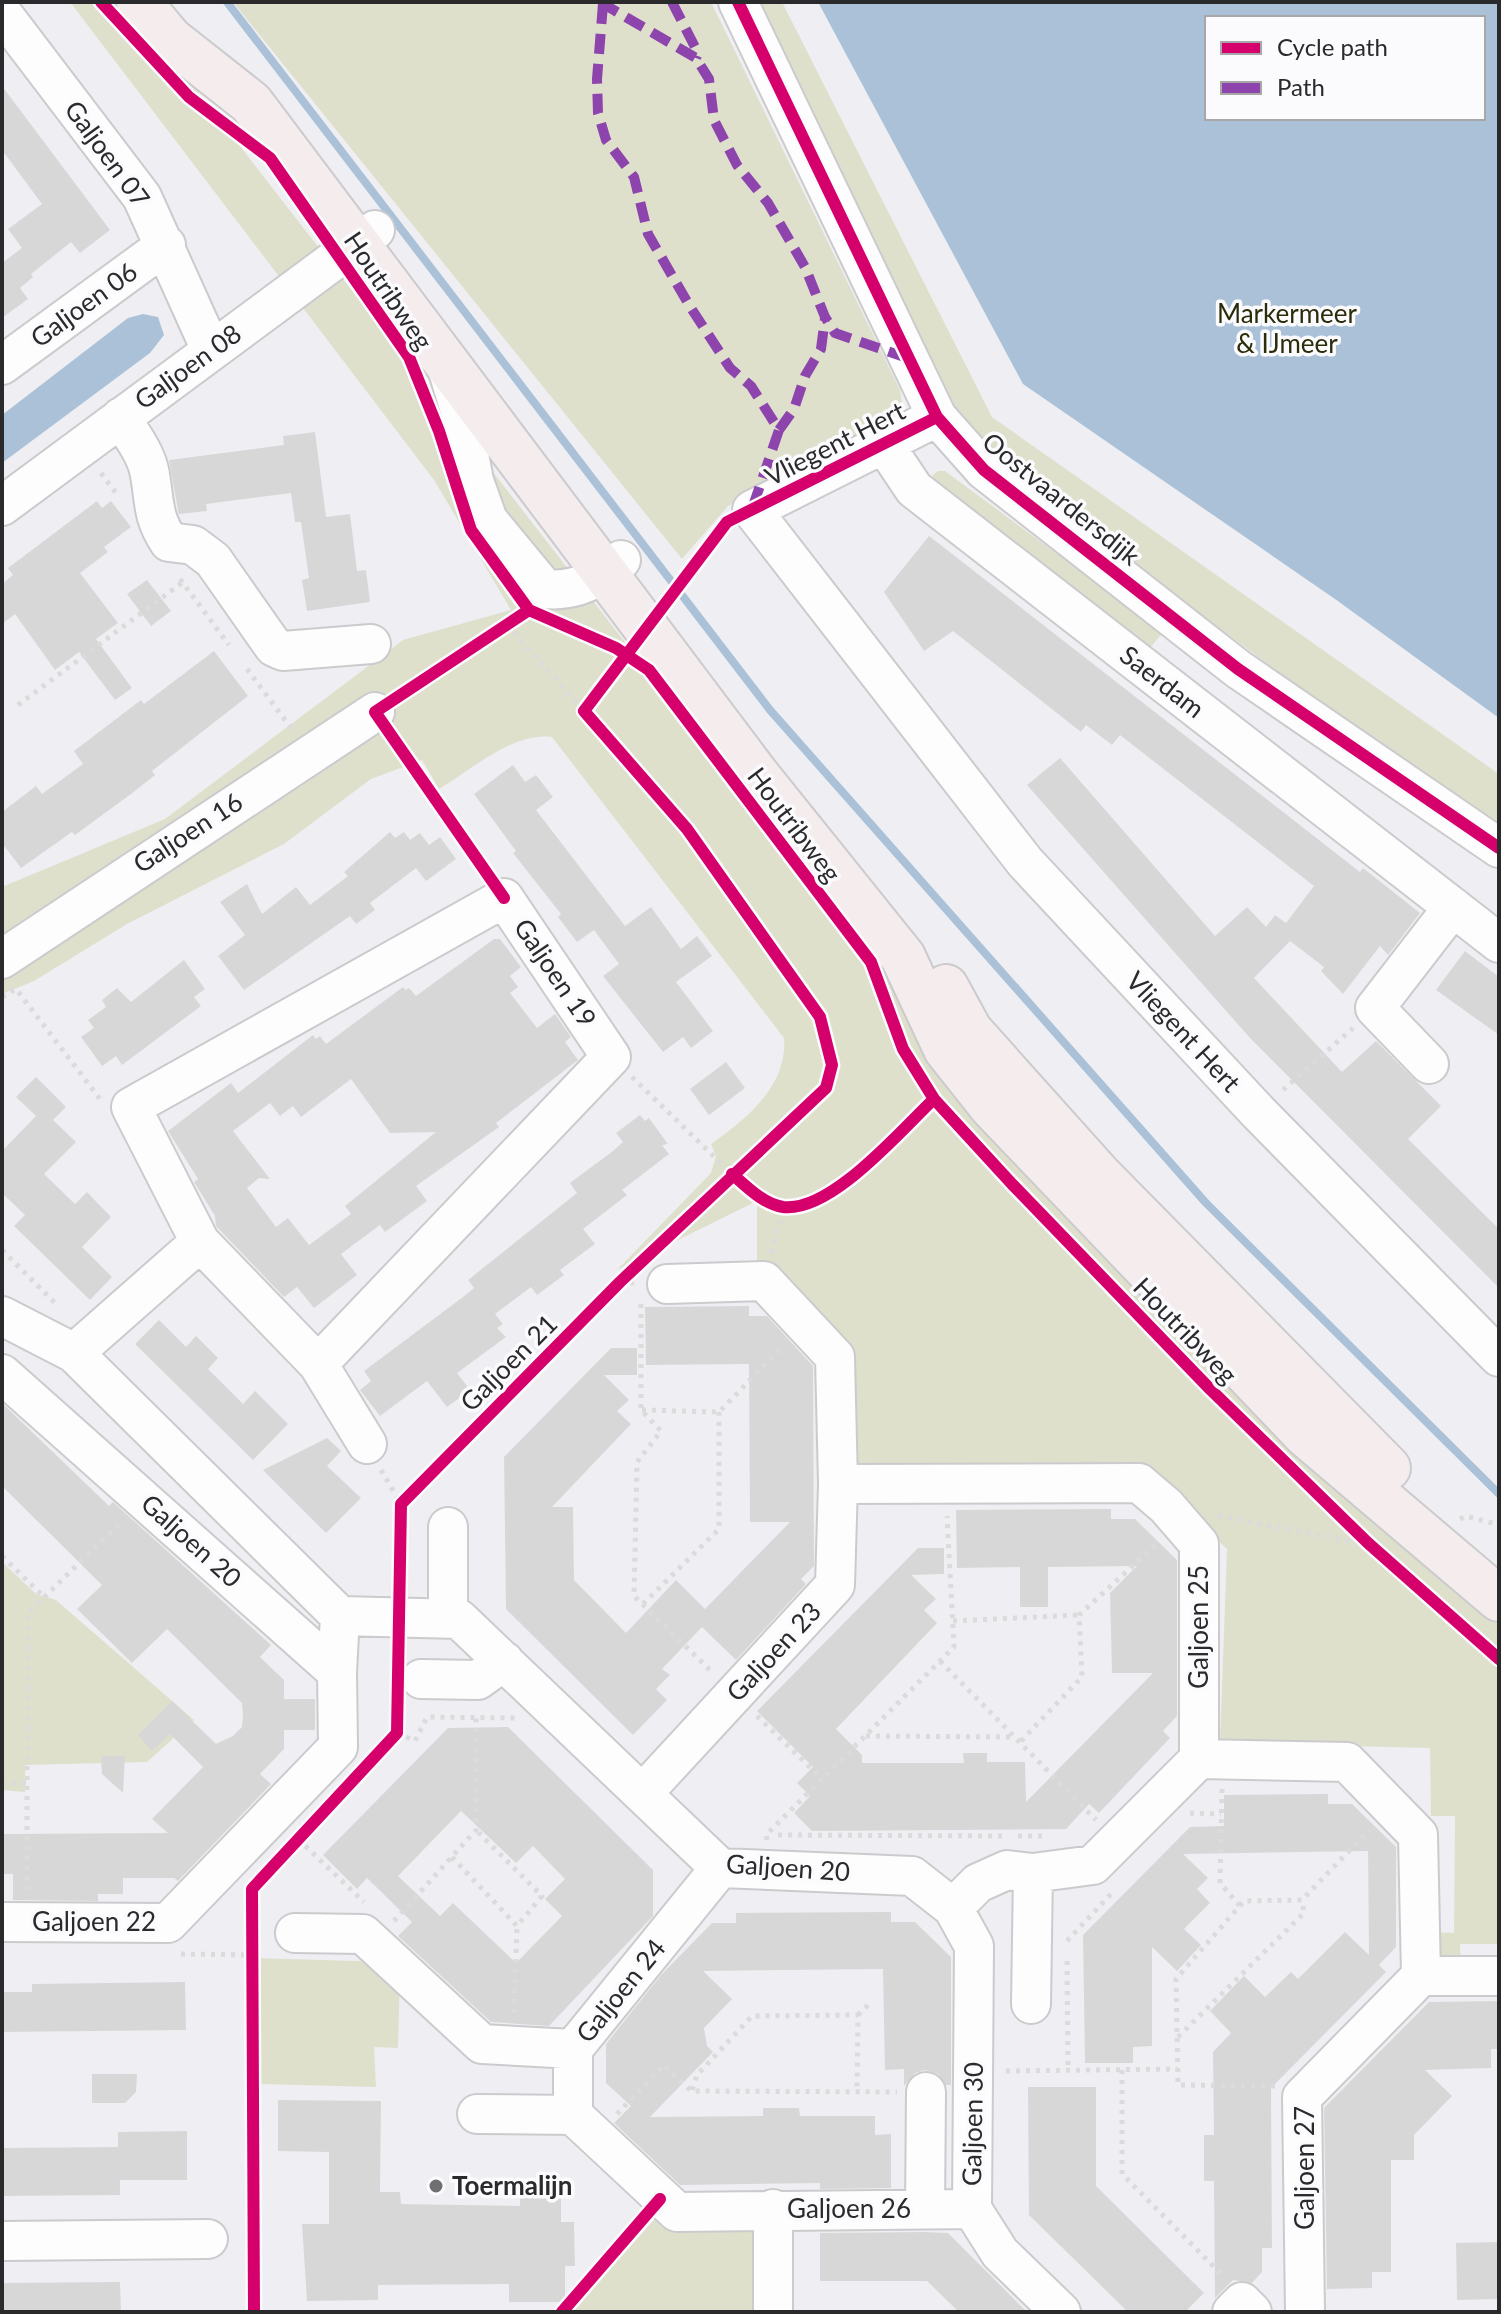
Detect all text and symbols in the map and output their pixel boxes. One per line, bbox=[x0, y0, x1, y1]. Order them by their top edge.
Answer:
legend bbox=[1205, 16, 1485, 120]
text: Cycle path bbox=[1277, 32, 1388, 61]
text: Path bbox=[1277, 72, 1325, 101]
street label: Galjoen 07 bbox=[58, 94, 157, 213]
street label: Houtribweg bbox=[338, 225, 440, 356]
street label: Galjoen 06 bbox=[24, 255, 143, 354]
park label: Markermeer & IJmeer bbox=[1217, 297, 1358, 359]
street label: Galjoen 08 bbox=[128, 317, 247, 416]
street label: Vliegent Hert bbox=[759, 394, 911, 492]
street label: Oostvaardersdijk bbox=[977, 425, 1147, 572]
street label: Saerdam bbox=[1114, 638, 1211, 724]
street label: Houtribweg bbox=[741, 761, 848, 888]
street label: Galjoen 16 bbox=[127, 785, 248, 879]
street label: Galjoen 19 bbox=[508, 912, 604, 1033]
street label: Vliegent Hert bbox=[1120, 964, 1248, 1099]
street label: Houtribweg bbox=[1127, 1270, 1244, 1390]
street label: Galjoen 21 bbox=[453, 1307, 563, 1417]
street label: Galjoen 20 bbox=[135, 1487, 248, 1594]
street label: Galjoen 25 bbox=[1182, 1565, 1214, 1689]
street label: Galjoen 23 bbox=[719, 1595, 827, 1708]
street label: Galjoen 20 bbox=[725, 1847, 851, 1887]
street label: Galjoen 22 bbox=[32, 1905, 156, 1937]
street label: Galjoen 24 bbox=[569, 1932, 672, 2049]
street label: Galjoen 30 bbox=[955, 2062, 989, 2186]
street label: Galjoen 27 bbox=[1288, 2106, 1320, 2230]
place label: Toermalijn bbox=[452, 2169, 572, 2201]
marker: Toermalijn bbox=[427, 2177, 445, 2195]
street label: Galjoen 26 bbox=[787, 2192, 911, 2224]

